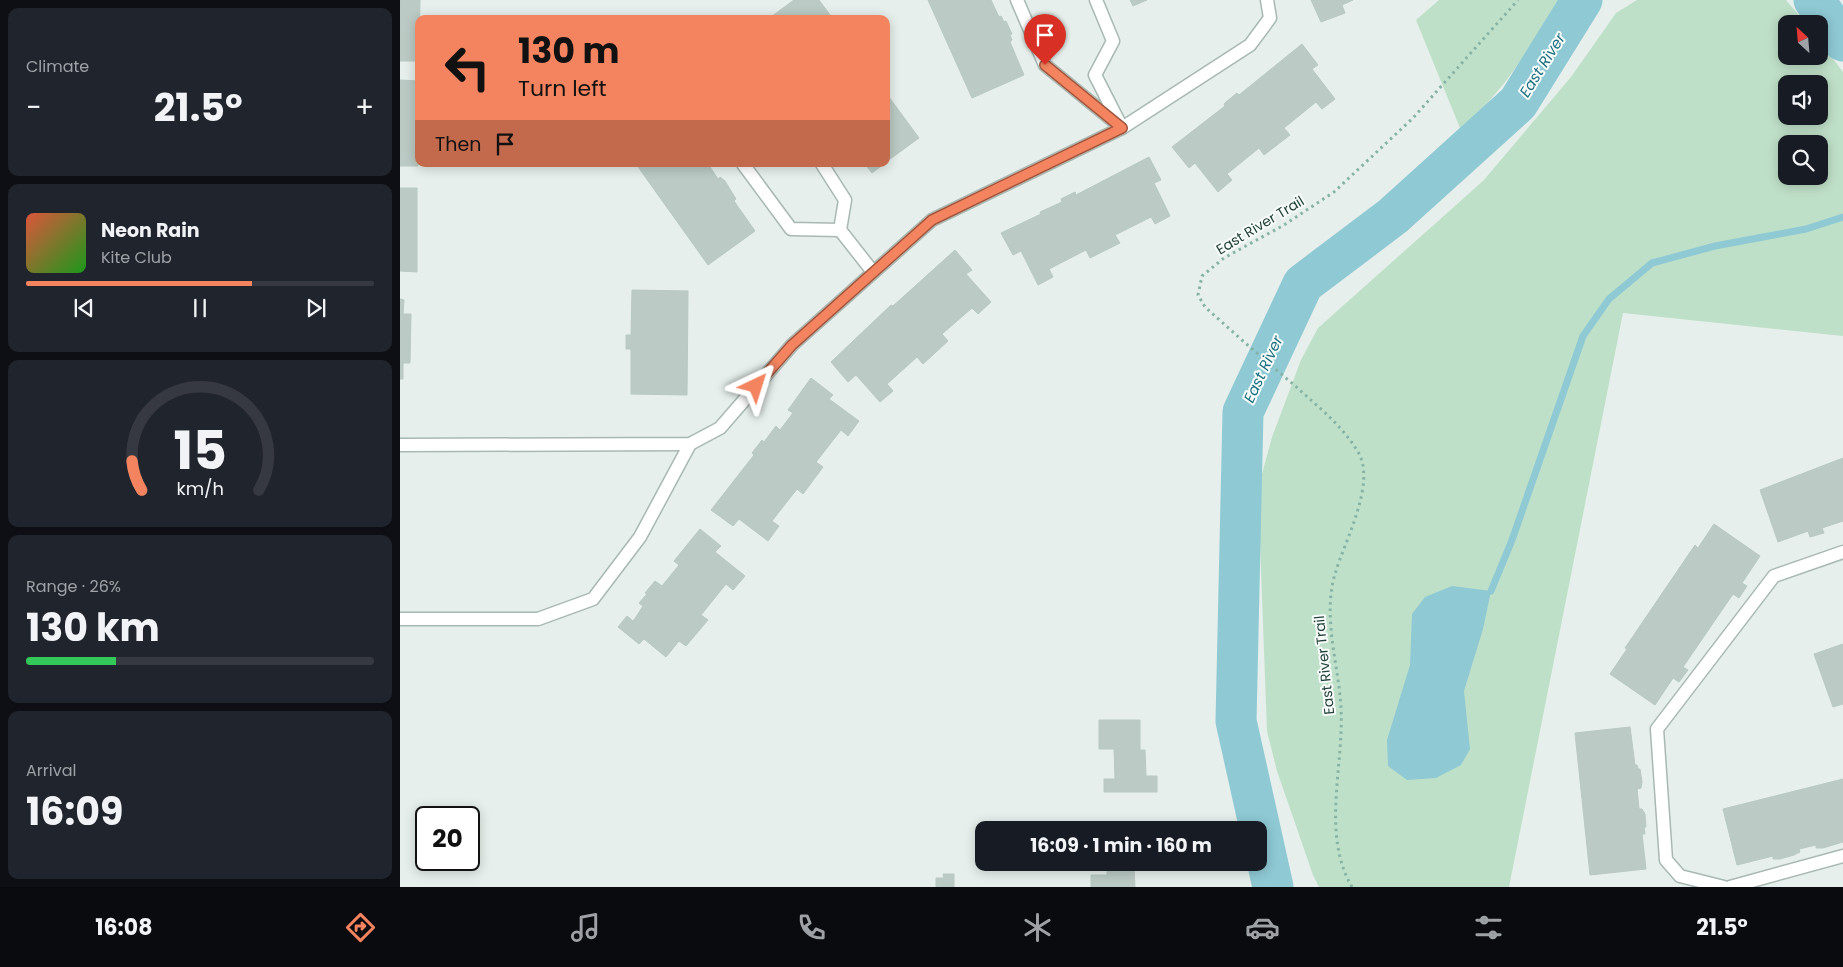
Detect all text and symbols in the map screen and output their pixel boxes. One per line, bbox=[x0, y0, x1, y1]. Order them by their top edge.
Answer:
pin bbox=[1024, 14, 1066, 65]
north arrow bbox=[1778, 15, 1828, 65]
map controls bbox=[1778, 15, 1828, 185]
icon: arrive bbox=[1031, 21, 1059, 49]
text: 130 m bbox=[518, 26, 620, 75]
water label: East River bbox=[1514, 29, 1570, 101]
icon: left bbox=[435, 35, 500, 100]
text: Climate bbox=[26, 55, 89, 78]
text: Turn left bbox=[518, 73, 606, 104]
button: sound bbox=[1778, 75, 1828, 125]
text: 21.5° bbox=[154, 81, 243, 134]
text: − bbox=[26, 88, 41, 127]
text: + bbox=[355, 88, 374, 127]
icon: arrive bbox=[491, 130, 519, 158]
text: Then bbox=[435, 131, 481, 158]
button: search bbox=[1778, 135, 1828, 185]
street label: East River Trail bbox=[1212, 191, 1308, 259]
text: Neon Rain bbox=[101, 217, 200, 244]
text: Kite Club bbox=[101, 246, 172, 269]
icon: previous bbox=[70, 294, 98, 322]
icon: pause bbox=[186, 294, 214, 322]
icon: next bbox=[302, 294, 330, 322]
water label: East River bbox=[1238, 332, 1288, 406]
position arrow bbox=[729, 359, 781, 411]
text: 15 bbox=[173, 414, 227, 487]
text: km/h bbox=[176, 476, 224, 501]
text: Range · 26% bbox=[26, 575, 121, 598]
text: 130 km bbox=[26, 601, 160, 654]
street label: East River Trail bbox=[1309, 615, 1339, 715]
text: Arrival bbox=[26, 759, 76, 782]
text: 16:09 bbox=[26, 785, 123, 838]
speed limit sign: 20 bbox=[415, 806, 480, 871]
text: 16:09 · 1 min · 160 m bbox=[1030, 832, 1212, 859]
icon: directions bbox=[343, 910, 378, 945]
icon: music bbox=[568, 910, 603, 945]
icon: phone bbox=[794, 910, 829, 945]
icon: climate bbox=[1020, 910, 1055, 945]
icon: car bbox=[1245, 910, 1280, 945]
icon: filters bbox=[1471, 910, 1506, 945]
text: 16:08 bbox=[95, 912, 152, 943]
text: 21.5° bbox=[1696, 912, 1748, 943]

